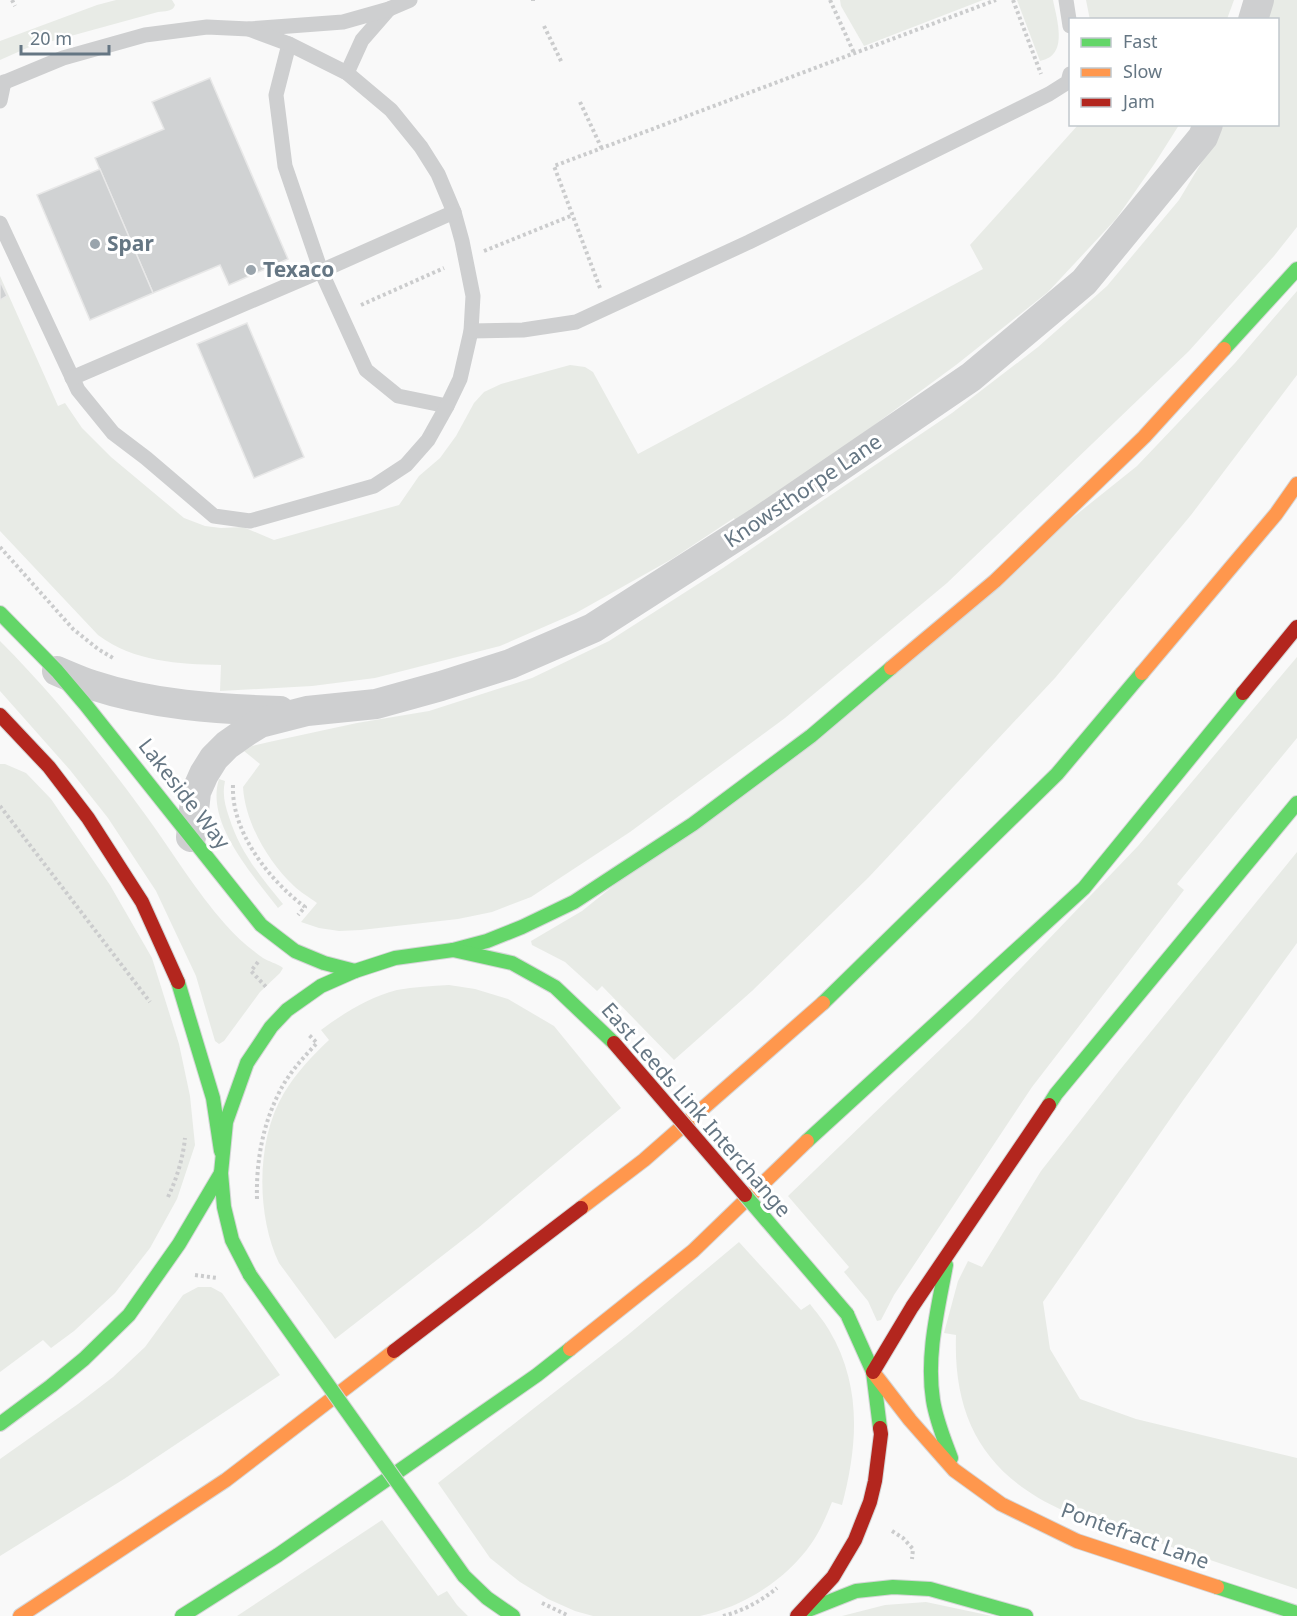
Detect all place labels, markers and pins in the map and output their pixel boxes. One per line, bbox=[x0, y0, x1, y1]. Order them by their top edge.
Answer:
place label: Spar bbox=[107, 229, 154, 257]
marker: Spar bbox=[88, 237, 102, 251]
place label: Texaco bbox=[263, 255, 334, 283]
marker: Texaco bbox=[244, 263, 258, 277]

